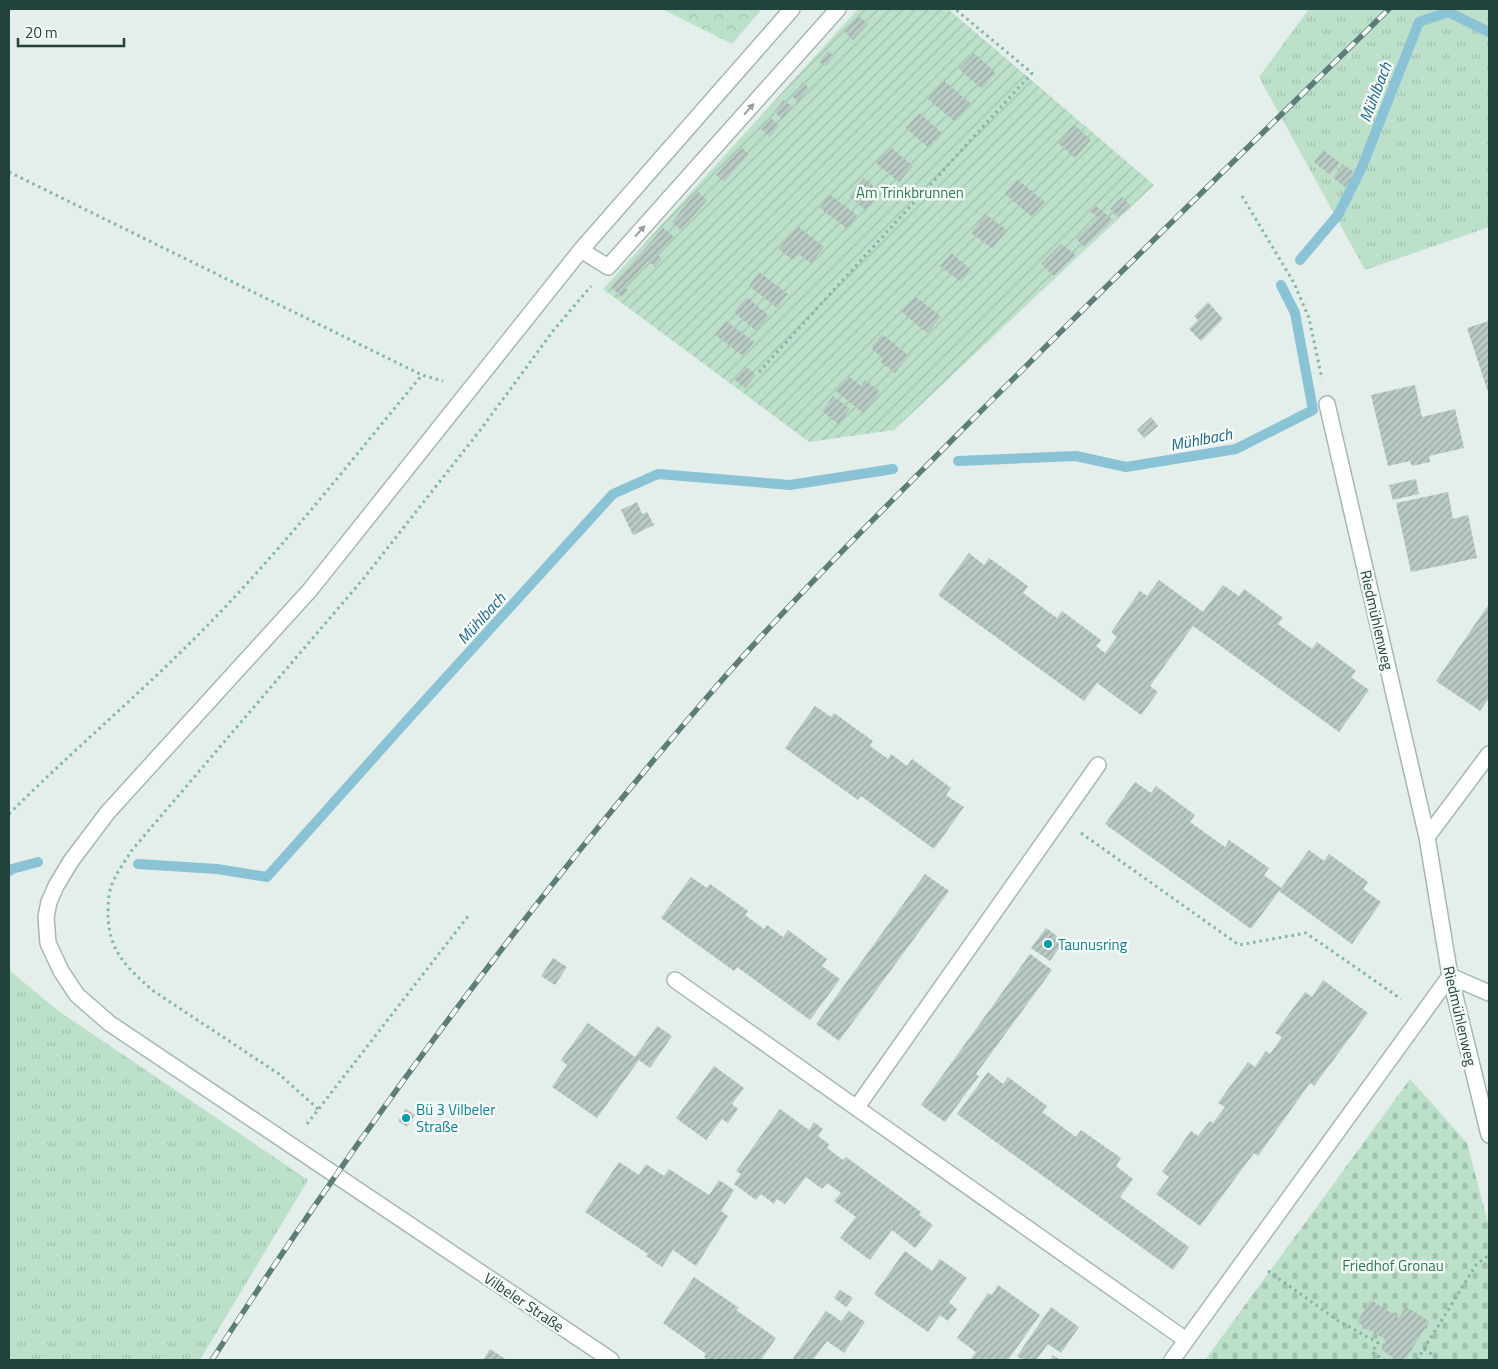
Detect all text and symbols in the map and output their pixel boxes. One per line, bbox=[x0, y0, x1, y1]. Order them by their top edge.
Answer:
scale bar bbox=[18, 15, 124, 47]
text: 20 m bbox=[25, 21, 58, 44]
water label: Mühlbach bbox=[1353, 58, 1398, 125]
one-way arrow bbox=[743, 104, 755, 116]
park label: Am Trinkbrunnen bbox=[856, 181, 964, 204]
one-way arrow bbox=[635, 224, 646, 237]
water label: Mühlbach bbox=[1168, 421, 1235, 457]
street label: Riedmühlenweg bbox=[1354, 568, 1400, 673]
water label: Mühlbach bbox=[451, 586, 511, 649]
place label: Taunusring bbox=[1058, 933, 1128, 956]
marker: Taunusring bbox=[1042, 938, 1054, 950]
street label: Riedmühlenweg bbox=[1437, 964, 1483, 1069]
place label: Bü 3 Vilbeler Straße bbox=[416, 1098, 495, 1138]
marker: Bü 3 Vilbeler Straße bbox=[400, 1112, 412, 1124]
park label: Friedhof Gronau bbox=[1342, 1254, 1444, 1277]
street label: Vilbeler Straße bbox=[479, 1267, 569, 1337]

